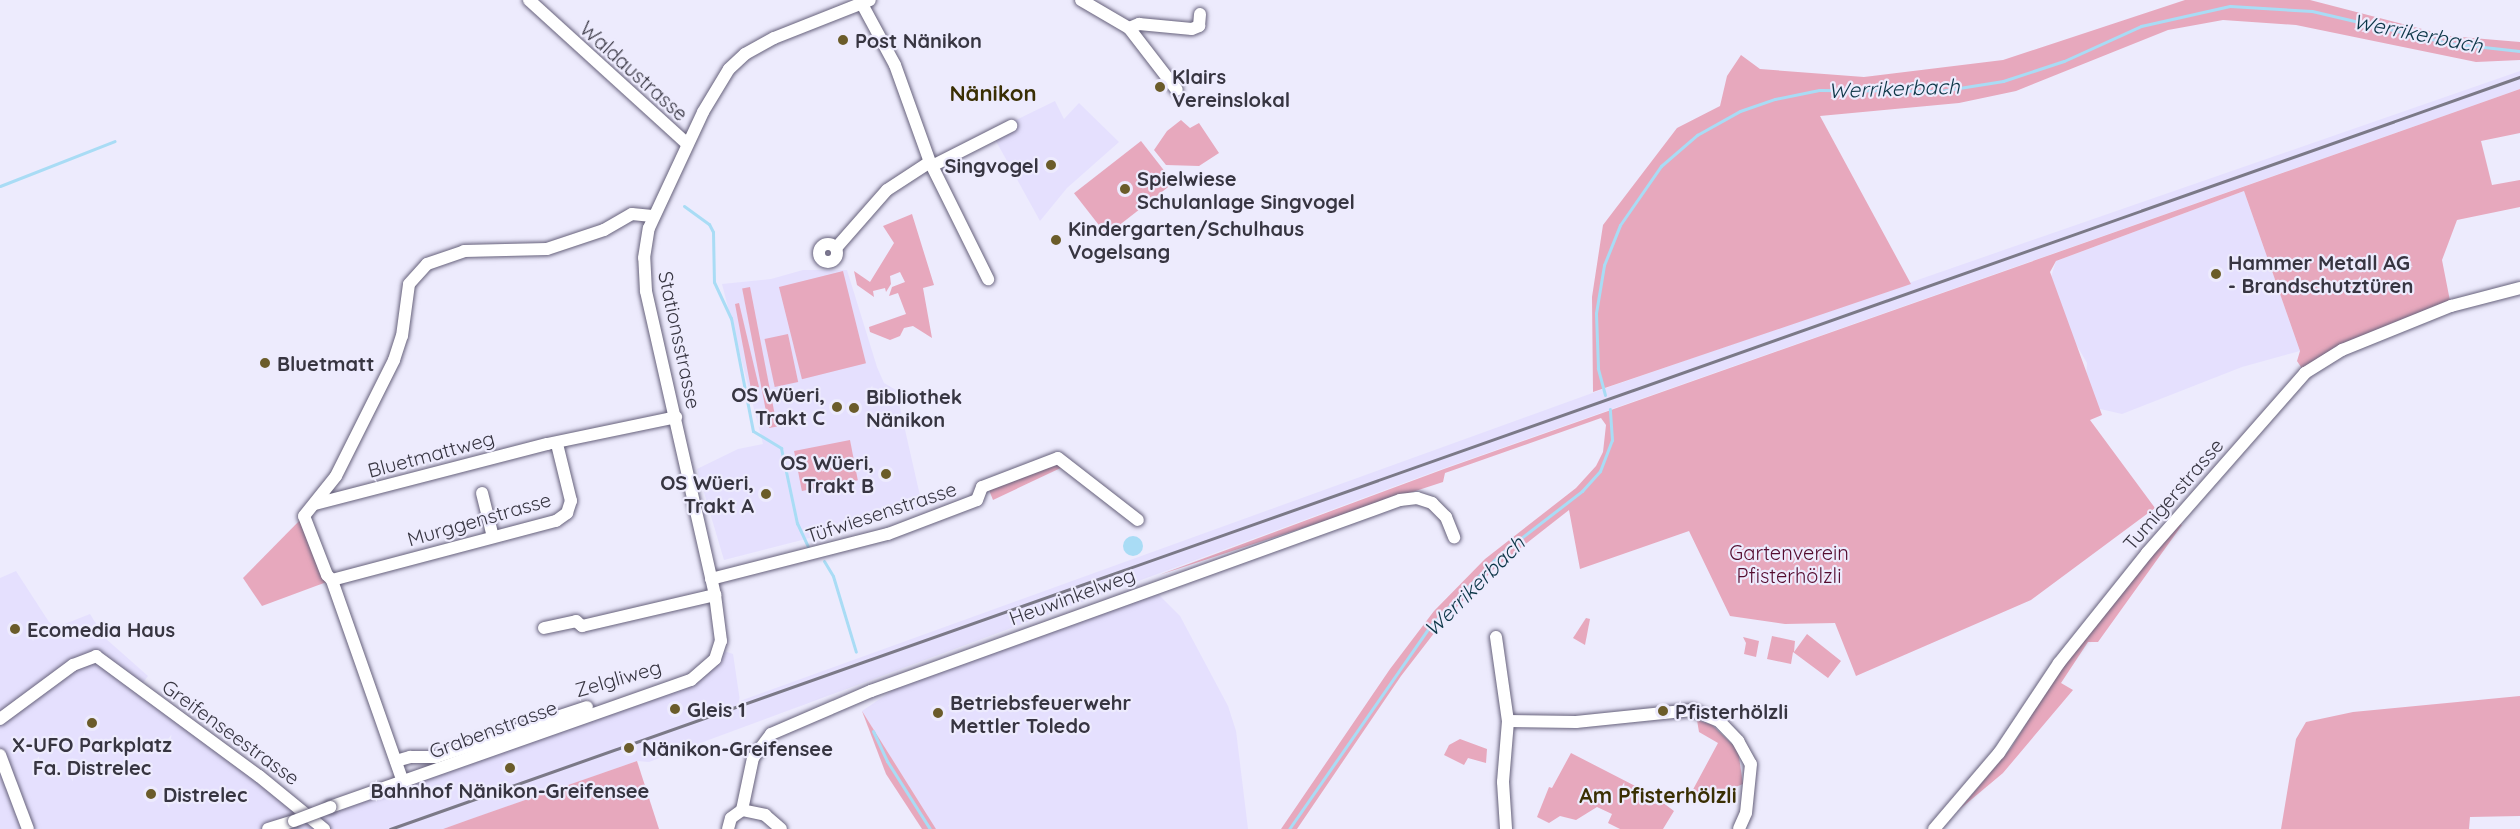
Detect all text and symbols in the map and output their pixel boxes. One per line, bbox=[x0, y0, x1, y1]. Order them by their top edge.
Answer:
water label: Werrikerbach bbox=[2351, 8, 2485, 58]
street label: Waldaustrasse bbox=[575, 16, 693, 126]
place label: Post Nänikon bbox=[855, 28, 982, 52]
marker: Post Nänikon bbox=[836, 33, 850, 47]
place label: Klairs Vereinslokal bbox=[1172, 64, 1290, 111]
water label: Werrikerbach bbox=[1828, 73, 1960, 103]
marker: Klairs Vereinslokal bbox=[1153, 80, 1167, 94]
district label: Nänikon bbox=[949, 81, 1037, 107]
place label: Singvogel bbox=[944, 153, 1039, 177]
marker: Singvogel bbox=[1044, 158, 1058, 172]
place label: Spielwiese Schulanlage Singvogel bbox=[1137, 166, 1355, 213]
marker: Spielwiese Schulanlage Singvogel bbox=[1118, 182, 1132, 196]
place label: Kindergarten/Schulhaus Vogelsang bbox=[1068, 216, 1304, 263]
marker: Kindergarten/Schulhaus Vogelsang bbox=[1049, 233, 1063, 247]
place label: Hammer Metall AG - Brandschutztüren bbox=[2228, 250, 2413, 297]
marker: Hammer Metall AG - Brandschutztüren bbox=[2209, 267, 2223, 281]
street label: Stationsstrasse bbox=[654, 269, 706, 411]
place label: Bluetmatt bbox=[277, 351, 374, 375]
marker: Bluetmatt bbox=[258, 356, 272, 370]
place label: OS Wüeri, Trakt C bbox=[731, 383, 825, 430]
place label: Bibliothek Nänikon bbox=[866, 384, 962, 431]
marker: OS Wüeri, Trakt C bbox=[830, 400, 844, 414]
marker: Bibliothek Nänikon bbox=[847, 401, 861, 415]
street label: Bluetmattweg bbox=[365, 426, 497, 482]
street label: Tumigerstrasse bbox=[2118, 433, 2228, 555]
place label: OS Wüeri, Trakt B bbox=[780, 450, 874, 497]
marker: OS Wüeri, Trakt B bbox=[879, 467, 893, 481]
place label: OS Wüeri, Trakt A bbox=[660, 470, 754, 517]
street label: Tüfwiesenstrasse bbox=[803, 476, 959, 548]
street label: Murggenstrasse bbox=[404, 487, 554, 551]
marker: OS Wüeri, Trakt A bbox=[759, 487, 773, 501]
water label: Werrikerbach bbox=[1419, 531, 1529, 641]
park label: Gartenverein Pfisterhölzli bbox=[1729, 540, 1849, 587]
street label: Heuwinkelweg bbox=[1006, 562, 1138, 630]
place label: Ecomedia Haus bbox=[27, 617, 175, 641]
marker: Ecomedia Haus bbox=[8, 622, 22, 636]
street label: Zelgliweg bbox=[572, 654, 664, 702]
street label: Greifenseestrasse bbox=[158, 674, 304, 790]
place label: Betriebsfeuerwehr Mettler Toledo bbox=[950, 690, 1131, 737]
street label: Grabenstrasse bbox=[426, 695, 560, 763]
place label: Gleis 1 bbox=[687, 697, 746, 721]
place label: Pfisterhölzli bbox=[1675, 699, 1788, 723]
marker: Gleis 1 bbox=[668, 702, 682, 716]
marker: Pfisterhölzli bbox=[1656, 704, 1670, 718]
marker: Betriebsfeuerwehr Mettler Toledo bbox=[931, 706, 945, 720]
marker: X-UFO Parkplatz Fa. Distrelec bbox=[85, 716, 99, 730]
place label: X-UFO Parkplatz Fa. Distrelec bbox=[12, 732, 172, 779]
place label: Nänikon-Greifensee bbox=[642, 736, 833, 760]
marker: Nänikon-Greifensee bbox=[620, 739, 638, 757]
marker: Bahnhof Nänikon-Greifensee bbox=[503, 761, 517, 775]
place label: Bahnhof Nänikon-Greifensee bbox=[371, 778, 649, 802]
place label: Distrelec bbox=[163, 782, 247, 806]
district label: Am Pfisterhölzli bbox=[1579, 782, 1737, 808]
marker: Distrelec bbox=[144, 787, 158, 801]

